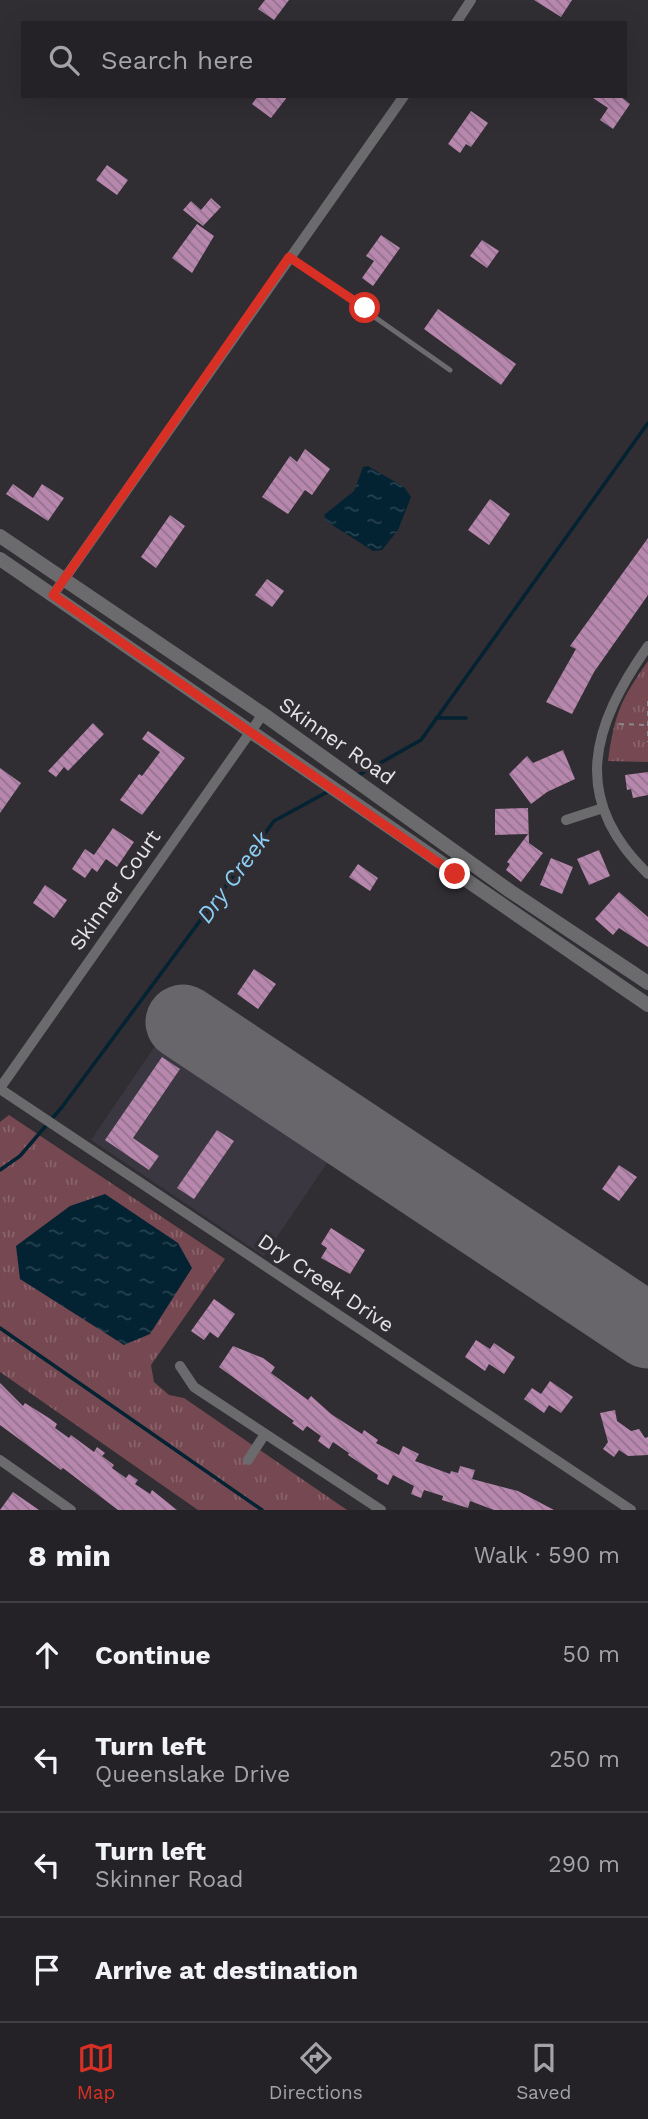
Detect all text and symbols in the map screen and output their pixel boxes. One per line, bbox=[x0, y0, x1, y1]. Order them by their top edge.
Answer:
search box bbox=[21, 21, 627, 98]
icon: search bbox=[45, 41, 83, 79]
text: Search here bbox=[101, 45, 253, 75]
route start bbox=[349, 292, 380, 323]
street label: Skinner Road bbox=[275, 691, 400, 790]
street label: Skinner Court bbox=[64, 825, 165, 955]
water label: Dry Creek bbox=[191, 825, 277, 928]
route end bbox=[439, 858, 470, 889]
street label: Dry Creek Drive bbox=[253, 1228, 399, 1337]
text: 8 min bbox=[28, 1538, 111, 1573]
text: Walk · 590 m bbox=[474, 1542, 620, 1569]
icon: ahead bbox=[28, 1636, 66, 1674]
text: Continue bbox=[95, 1640, 211, 1670]
text: 50 m bbox=[563, 1641, 620, 1668]
text: Turn left bbox=[95, 1731, 206, 1761]
icon: left bbox=[28, 1741, 66, 1779]
text: 250 m bbox=[549, 1746, 620, 1773]
text: Queenslake Drive bbox=[95, 1761, 290, 1788]
text: Turn left bbox=[95, 1836, 206, 1866]
icon: left bbox=[28, 1846, 66, 1884]
text: 290 m bbox=[548, 1851, 620, 1878]
text: Skinner Road bbox=[95, 1866, 244, 1893]
icon: arrive bbox=[28, 1951, 66, 1989]
text: Arrive at destination bbox=[95, 1955, 358, 1985]
tab: Map bbox=[77, 2039, 115, 2104]
tab: Directions bbox=[269, 2039, 363, 2104]
tab: Saved bbox=[516, 2039, 571, 2104]

